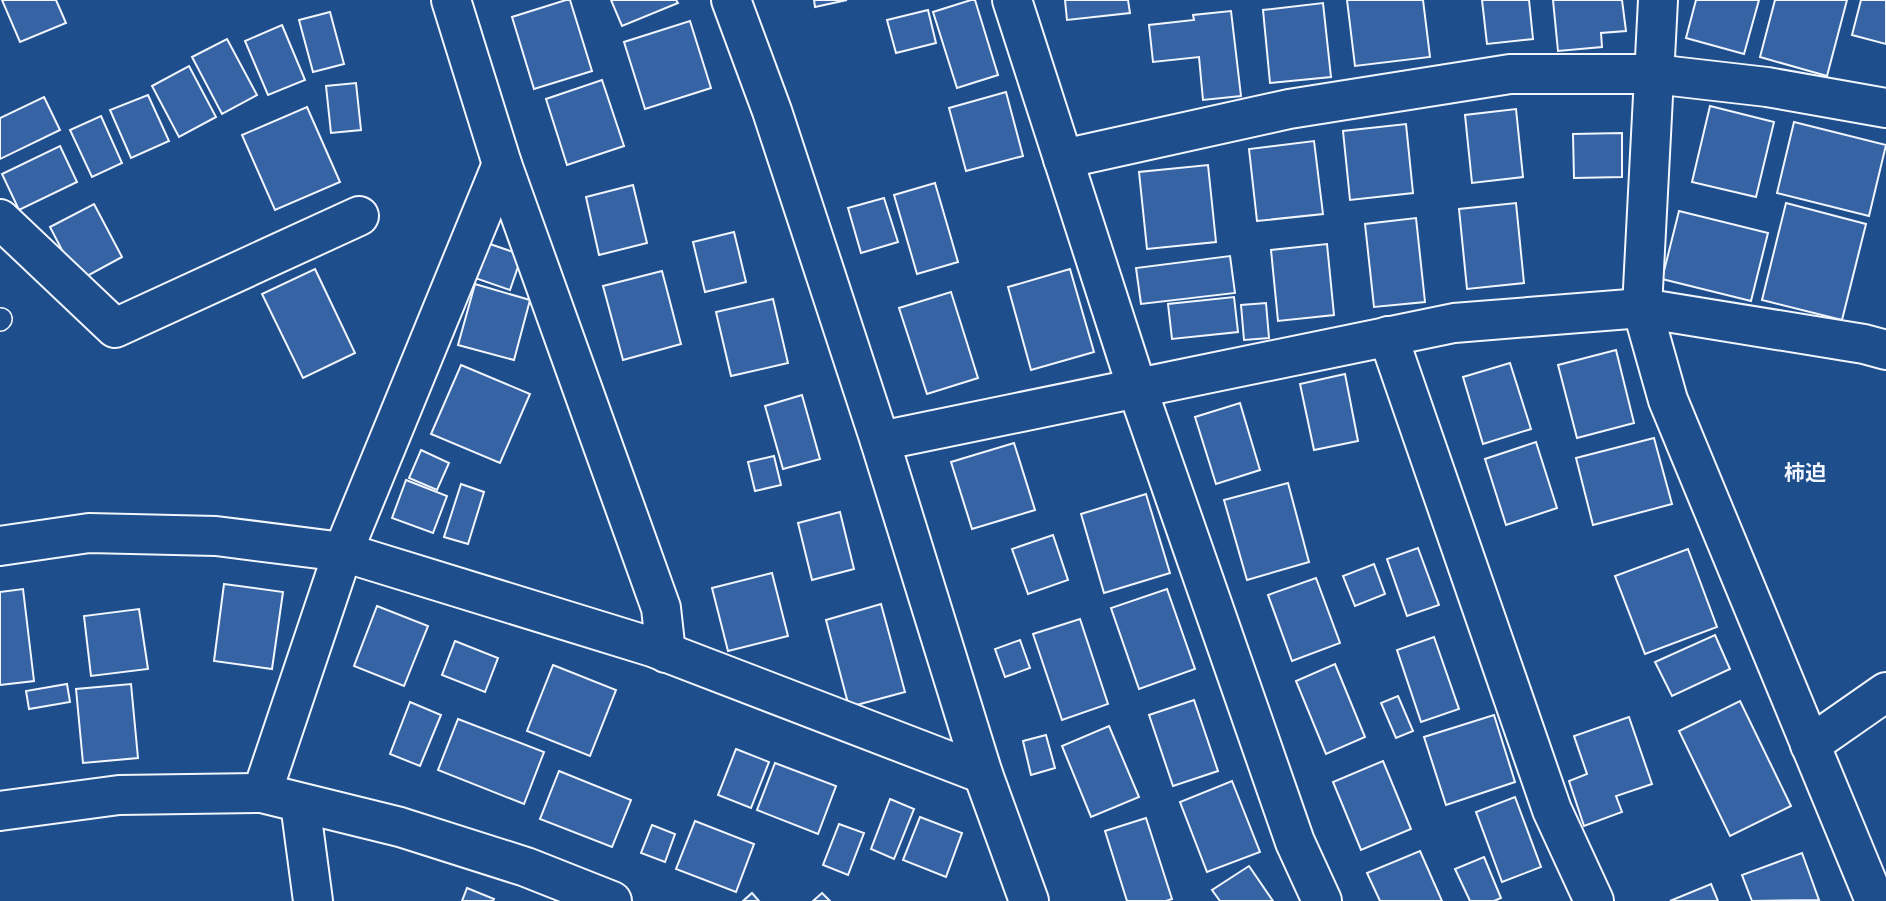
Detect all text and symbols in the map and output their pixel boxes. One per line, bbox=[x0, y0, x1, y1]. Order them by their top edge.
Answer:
district label: 柿迫 bbox=[1784, 460, 1826, 485]

